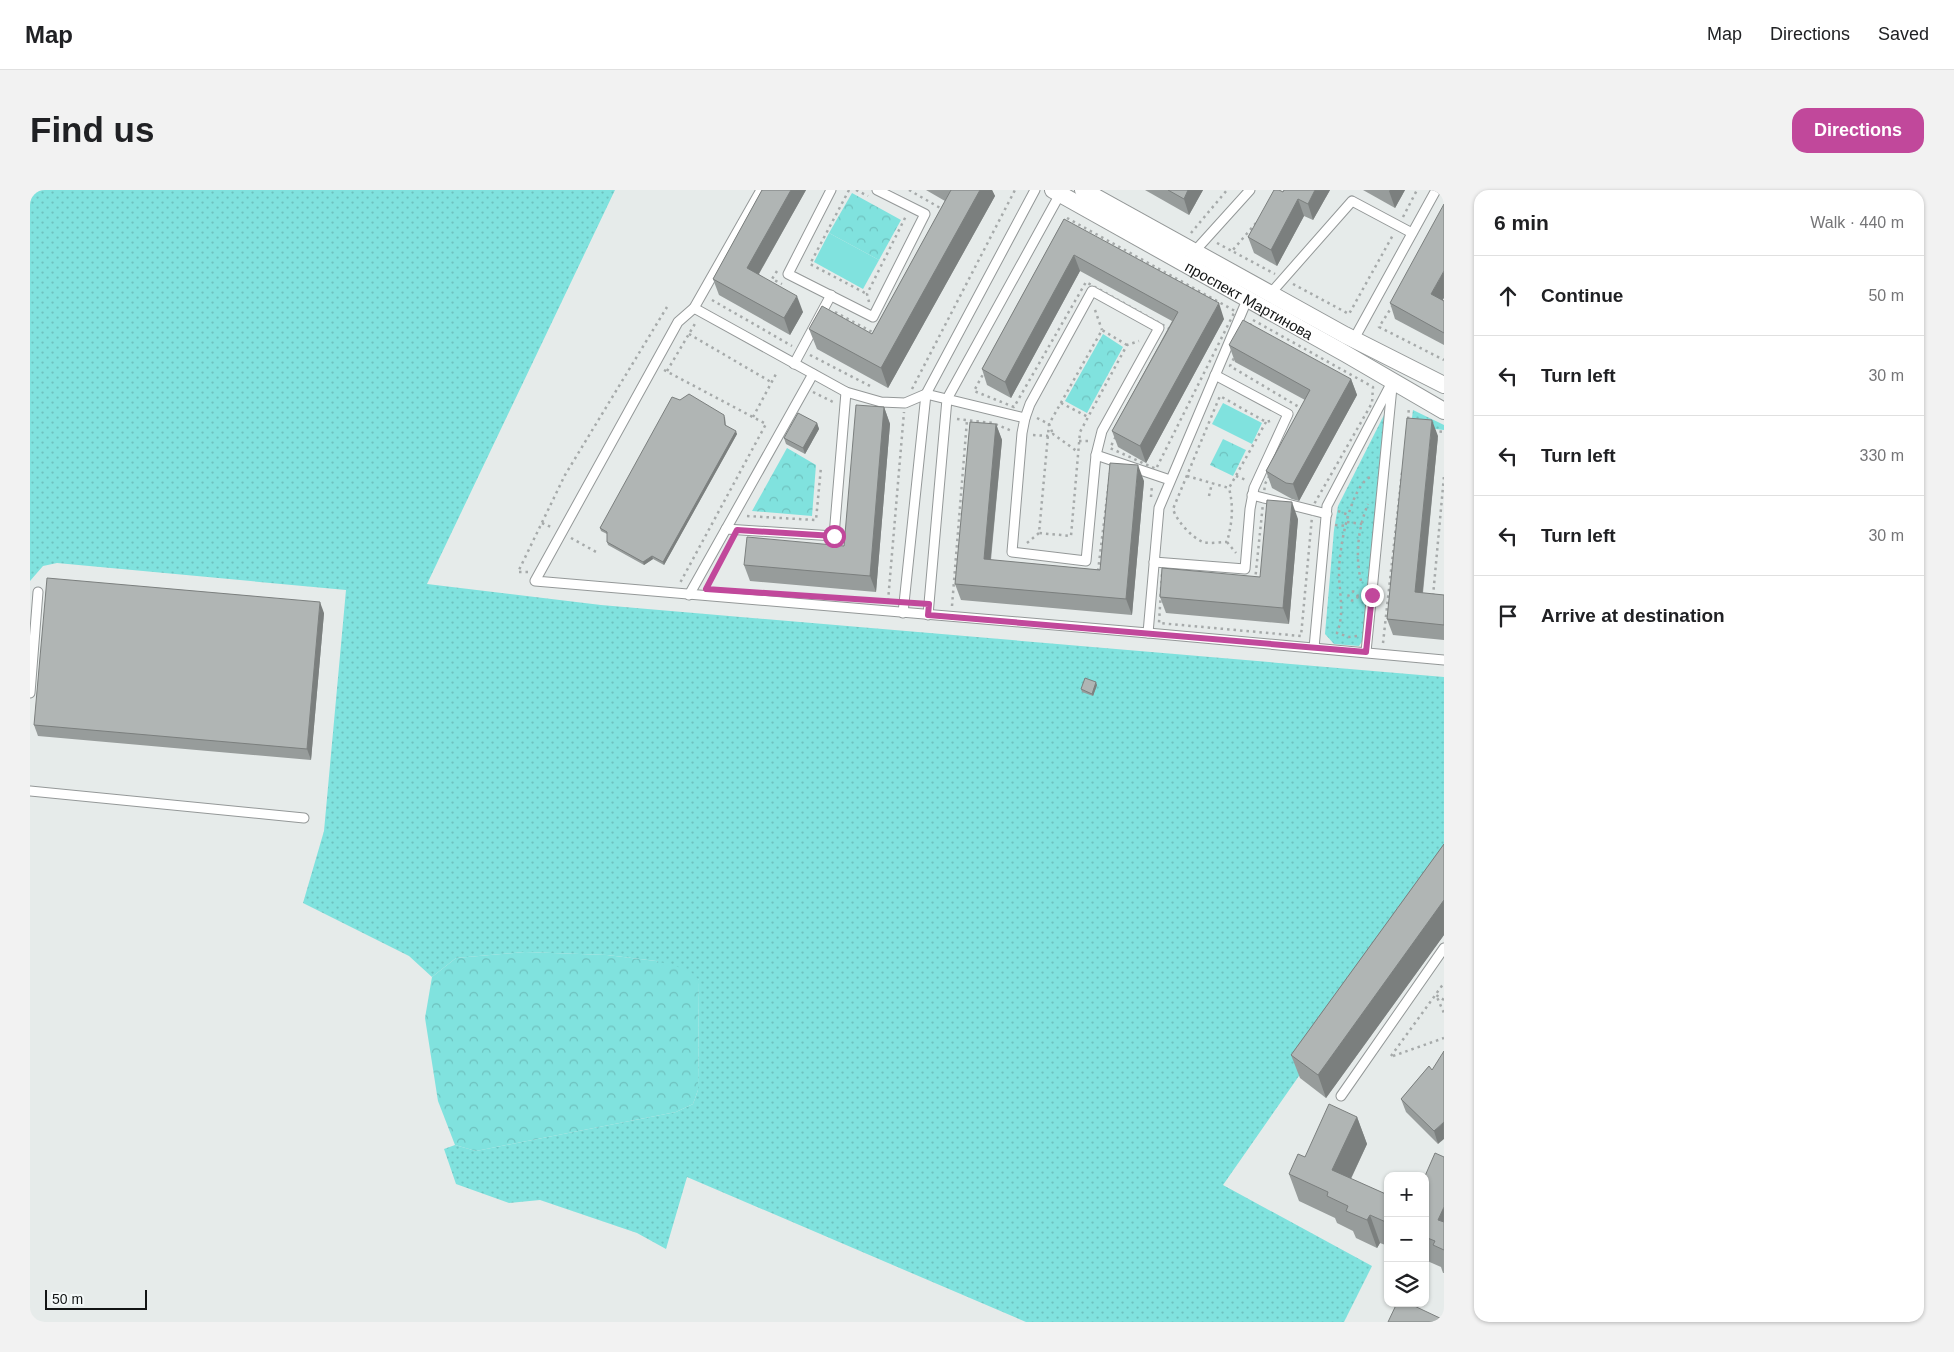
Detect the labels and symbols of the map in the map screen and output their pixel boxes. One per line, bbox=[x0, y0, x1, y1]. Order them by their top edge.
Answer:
street label: проспект Мартинова bbox=[1183, 257, 1317, 343]
route start bbox=[823, 525, 846, 548]
route end bbox=[1361, 584, 1384, 607]
scale bar bbox=[45, 1287, 148, 1310]

